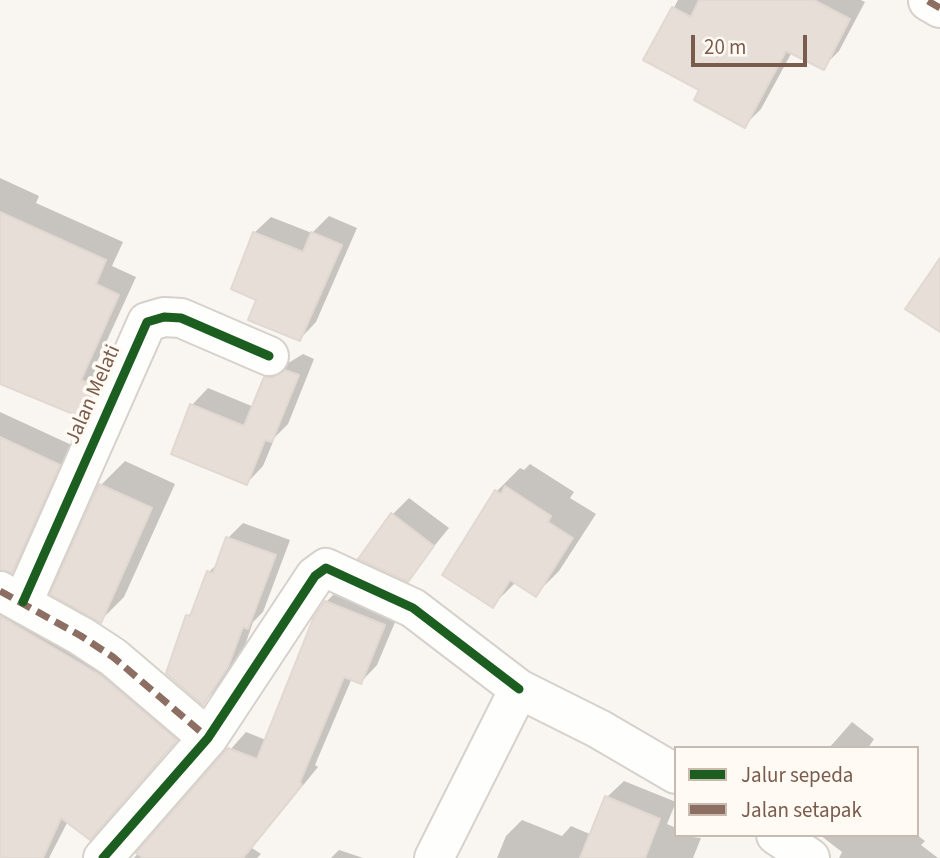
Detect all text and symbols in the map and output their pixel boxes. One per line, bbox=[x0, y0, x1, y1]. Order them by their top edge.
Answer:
scale bar bbox=[695, 21, 810, 65]
text: 20 m bbox=[704, 32, 746, 62]
street label: Jalan Melati bbox=[61, 342, 127, 448]
legend bbox=[674, 746, 919, 837]
text: Jalur sepeda bbox=[741, 760, 853, 790]
text: Jalan setapak bbox=[741, 795, 862, 825]

